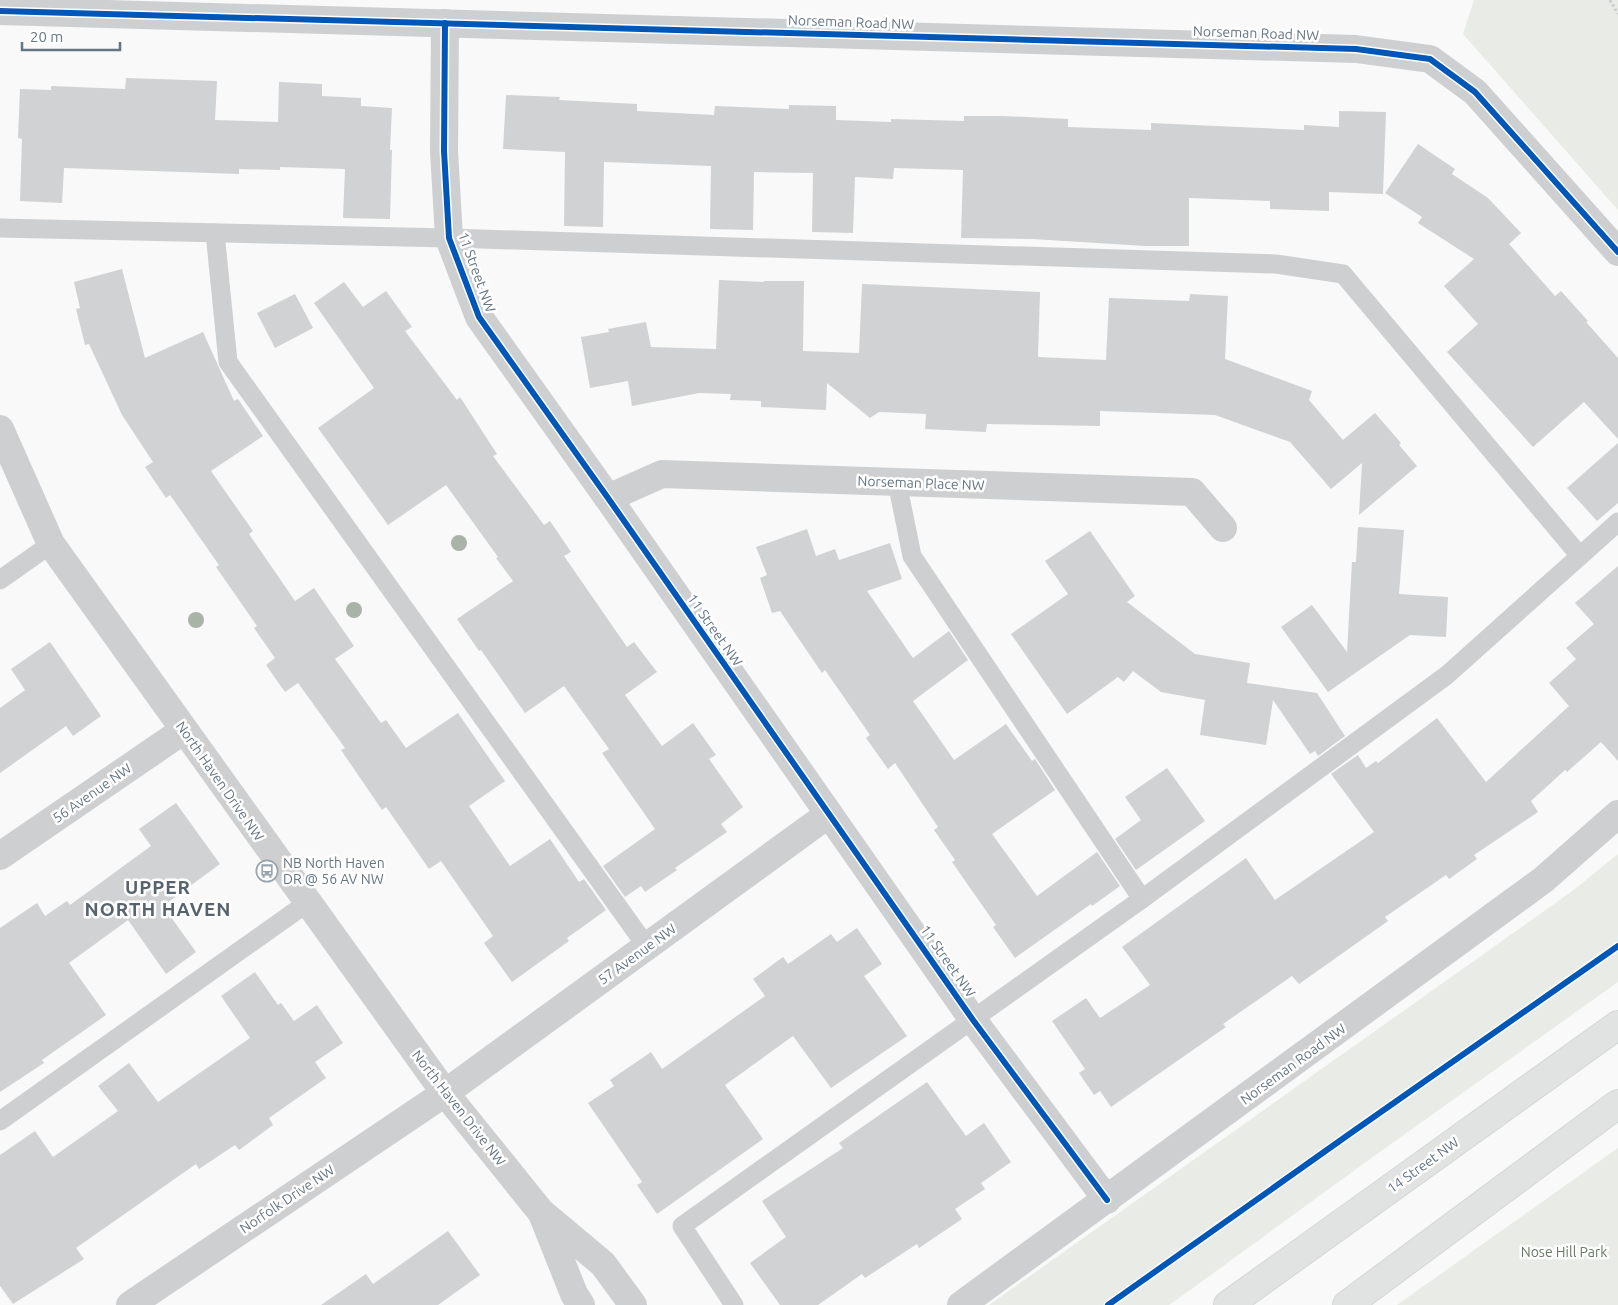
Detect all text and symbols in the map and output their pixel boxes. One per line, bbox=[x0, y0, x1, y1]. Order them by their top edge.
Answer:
street label: Norseman Road NW bbox=[788, 12, 914, 32]
scale bar bbox=[22, 20, 120, 52]
street label: Norseman Road NW bbox=[1193, 23, 1319, 43]
text: 20 m bbox=[30, 28, 63, 45]
street label: 11 Street NW bbox=[455, 230, 499, 314]
street label: Norseman Place NW bbox=[857, 473, 985, 493]
street label: 11 Street NW bbox=[684, 591, 746, 669]
street label: North Haven Drive NW bbox=[173, 718, 267, 844]
street label: 56 Avenue NW bbox=[50, 760, 134, 826]
place label: NB North Haven DR @ 56 AV NW bbox=[283, 855, 385, 887]
bus stop icon: NB North Haven DR @ 56 AV NW bbox=[255, 859, 279, 883]
district label: UPPER NORTH HAVEN bbox=[85, 876, 231, 920]
street label: 57 Avenue NW bbox=[595, 920, 679, 988]
street label: 11 Street NW bbox=[917, 922, 979, 1000]
street label: Norseman Road NW bbox=[1237, 1020, 1349, 1108]
street label: North Haven Drive NW bbox=[409, 1047, 509, 1169]
street label: 14 Street NW bbox=[1384, 1134, 1462, 1196]
street label: Norfolk Drive NW bbox=[237, 1162, 337, 1236]
park label: Nose Hill Park bbox=[1521, 1244, 1607, 1260]

